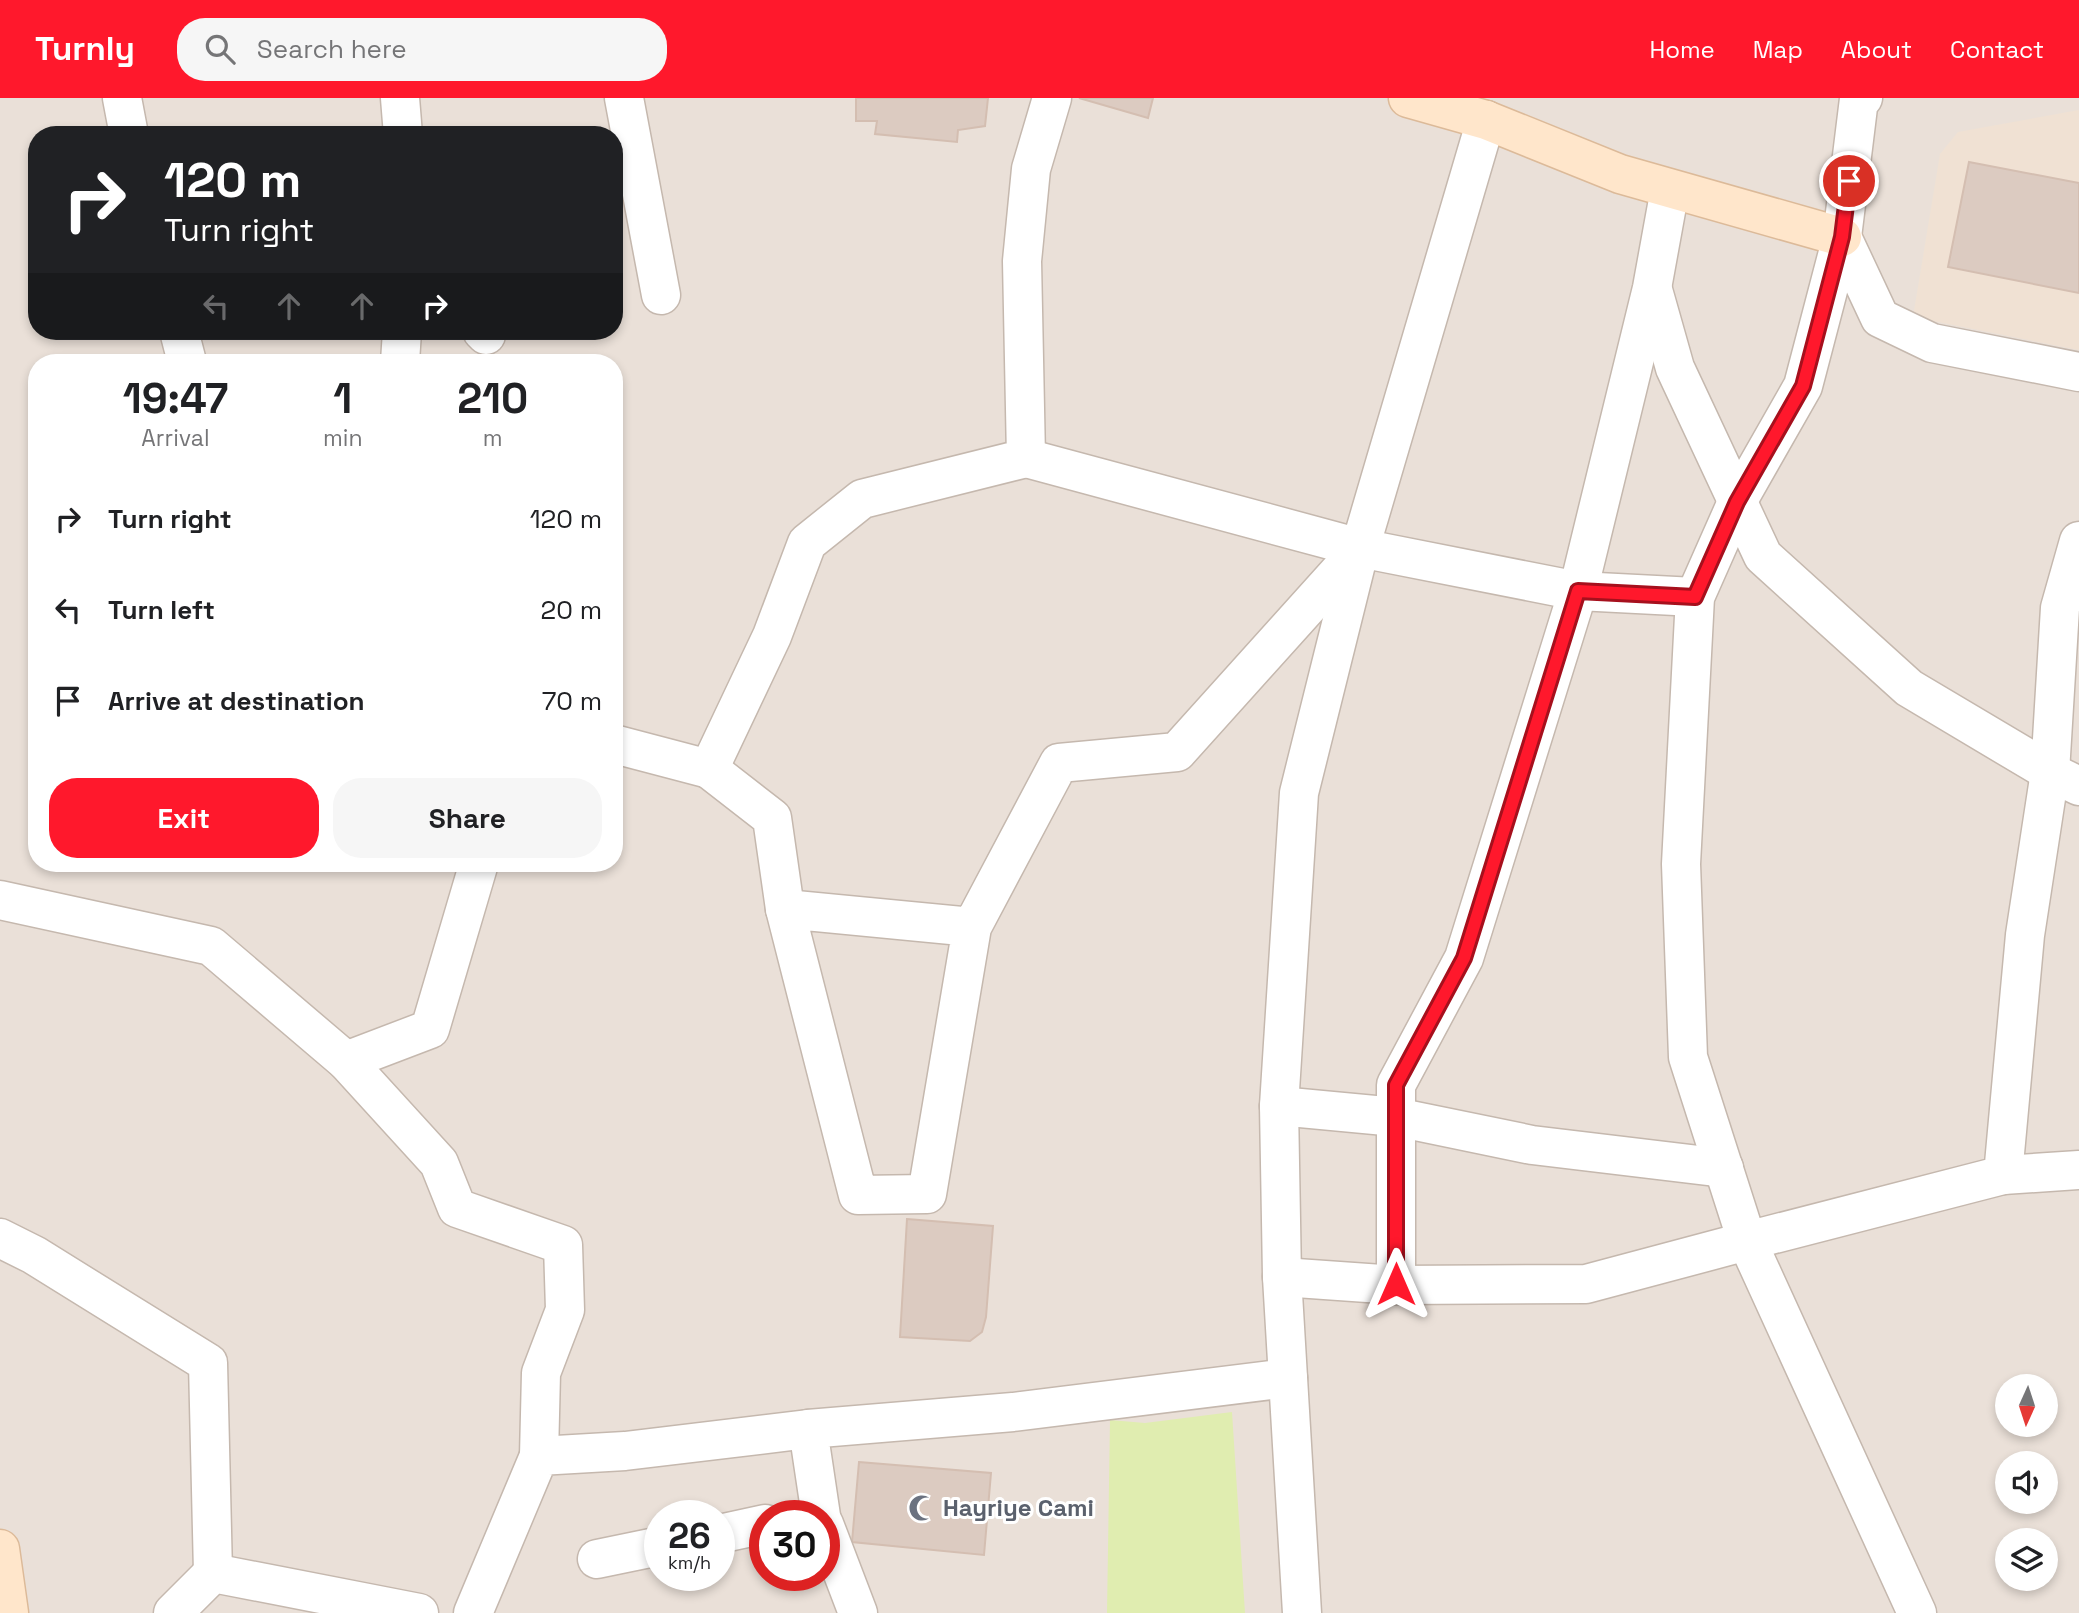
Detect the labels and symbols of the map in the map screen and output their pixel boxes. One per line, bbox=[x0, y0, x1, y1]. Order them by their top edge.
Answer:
pin bbox=[1819, 151, 1879, 211]
position arrow bbox=[1359, 1247, 1433, 1321]
north arrow bbox=[1995, 1374, 2058, 1437]
place label: Hayriye Cami bbox=[943, 1492, 1094, 1523]
mosque icon: Hayriye Cami bbox=[907, 1493, 937, 1523]
speed limit sign: 30 bbox=[749, 1500, 840, 1591]

